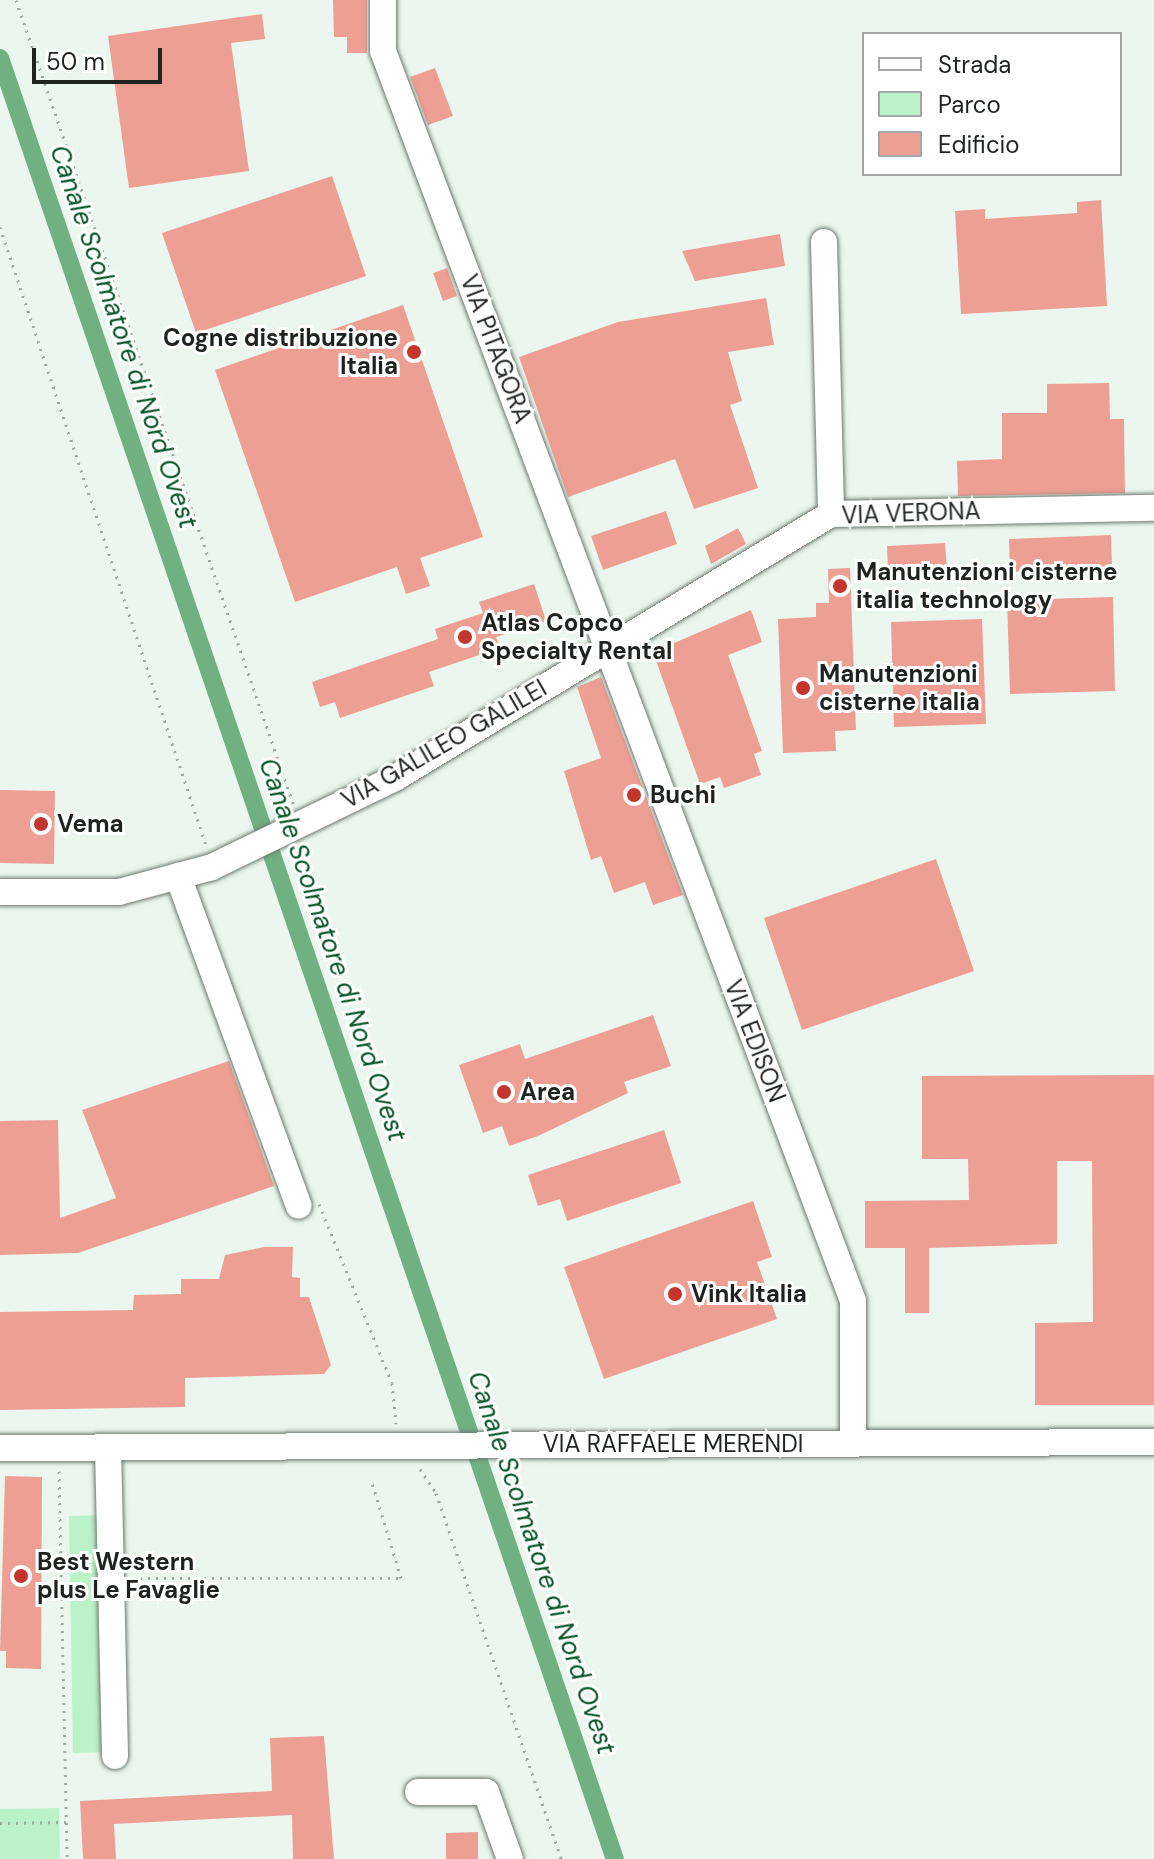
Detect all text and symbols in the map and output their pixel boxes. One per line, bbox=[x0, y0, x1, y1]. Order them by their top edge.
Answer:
scale bar bbox=[36, 32, 166, 82]
legend bbox=[862, 32, 1122, 176]
text: 50 m bbox=[46, 46, 105, 77]
text: Strada bbox=[938, 49, 1011, 80]
text: Parco bbox=[938, 89, 1001, 120]
text: Edificio bbox=[938, 129, 1020, 160]
water label: Canale Scolmatore di Nord Ovest bbox=[43, 141, 203, 533]
street label: VIA PITAGORA bbox=[454, 271, 538, 427]
place label: Cogne distribuzione Italia bbox=[163, 324, 398, 380]
marker: Cogne distribuzione Italia bbox=[405, 343, 423, 361]
street label: VIA VERONA bbox=[841, 496, 981, 530]
place label: Manutenzioni cisterne italia technology bbox=[856, 558, 1117, 614]
marker: Manutenzioni cisterne italia technology bbox=[831, 577, 849, 595]
place label: Atlas Copco Specialty Rental bbox=[481, 609, 672, 665]
marker: Atlas Copco Specialty Rental bbox=[456, 628, 474, 646]
place label: Manutenzioni cisterne italia bbox=[819, 660, 980, 716]
street label: VIA GALILEO GALILEI bbox=[336, 674, 552, 814]
marker: Manutenzioni cisterne italia bbox=[794, 679, 812, 697]
water label: Canale Scolmatore di Nord Ovest bbox=[252, 754, 412, 1146]
place label: Buchi bbox=[650, 781, 716, 809]
marker: Buchi bbox=[625, 786, 643, 804]
place label: Vema bbox=[57, 810, 124, 838]
marker: Vema bbox=[32, 815, 50, 833]
street label: VIA EDISON bbox=[718, 976, 792, 1106]
place label: Area bbox=[520, 1078, 575, 1106]
marker: Area bbox=[495, 1083, 513, 1101]
place label: Vink Italia bbox=[691, 1280, 807, 1308]
marker: Vink Italia bbox=[666, 1285, 684, 1303]
water label: Canale Scolmatore di Nord Ovest bbox=[461, 1367, 621, 1759]
street label: VIA RAFFAELE MERENDI bbox=[543, 1430, 803, 1458]
place label: Best Western plus Le Favaglie bbox=[37, 1548, 220, 1604]
marker: Best Western plus Le Favaglie bbox=[12, 1567, 30, 1585]

